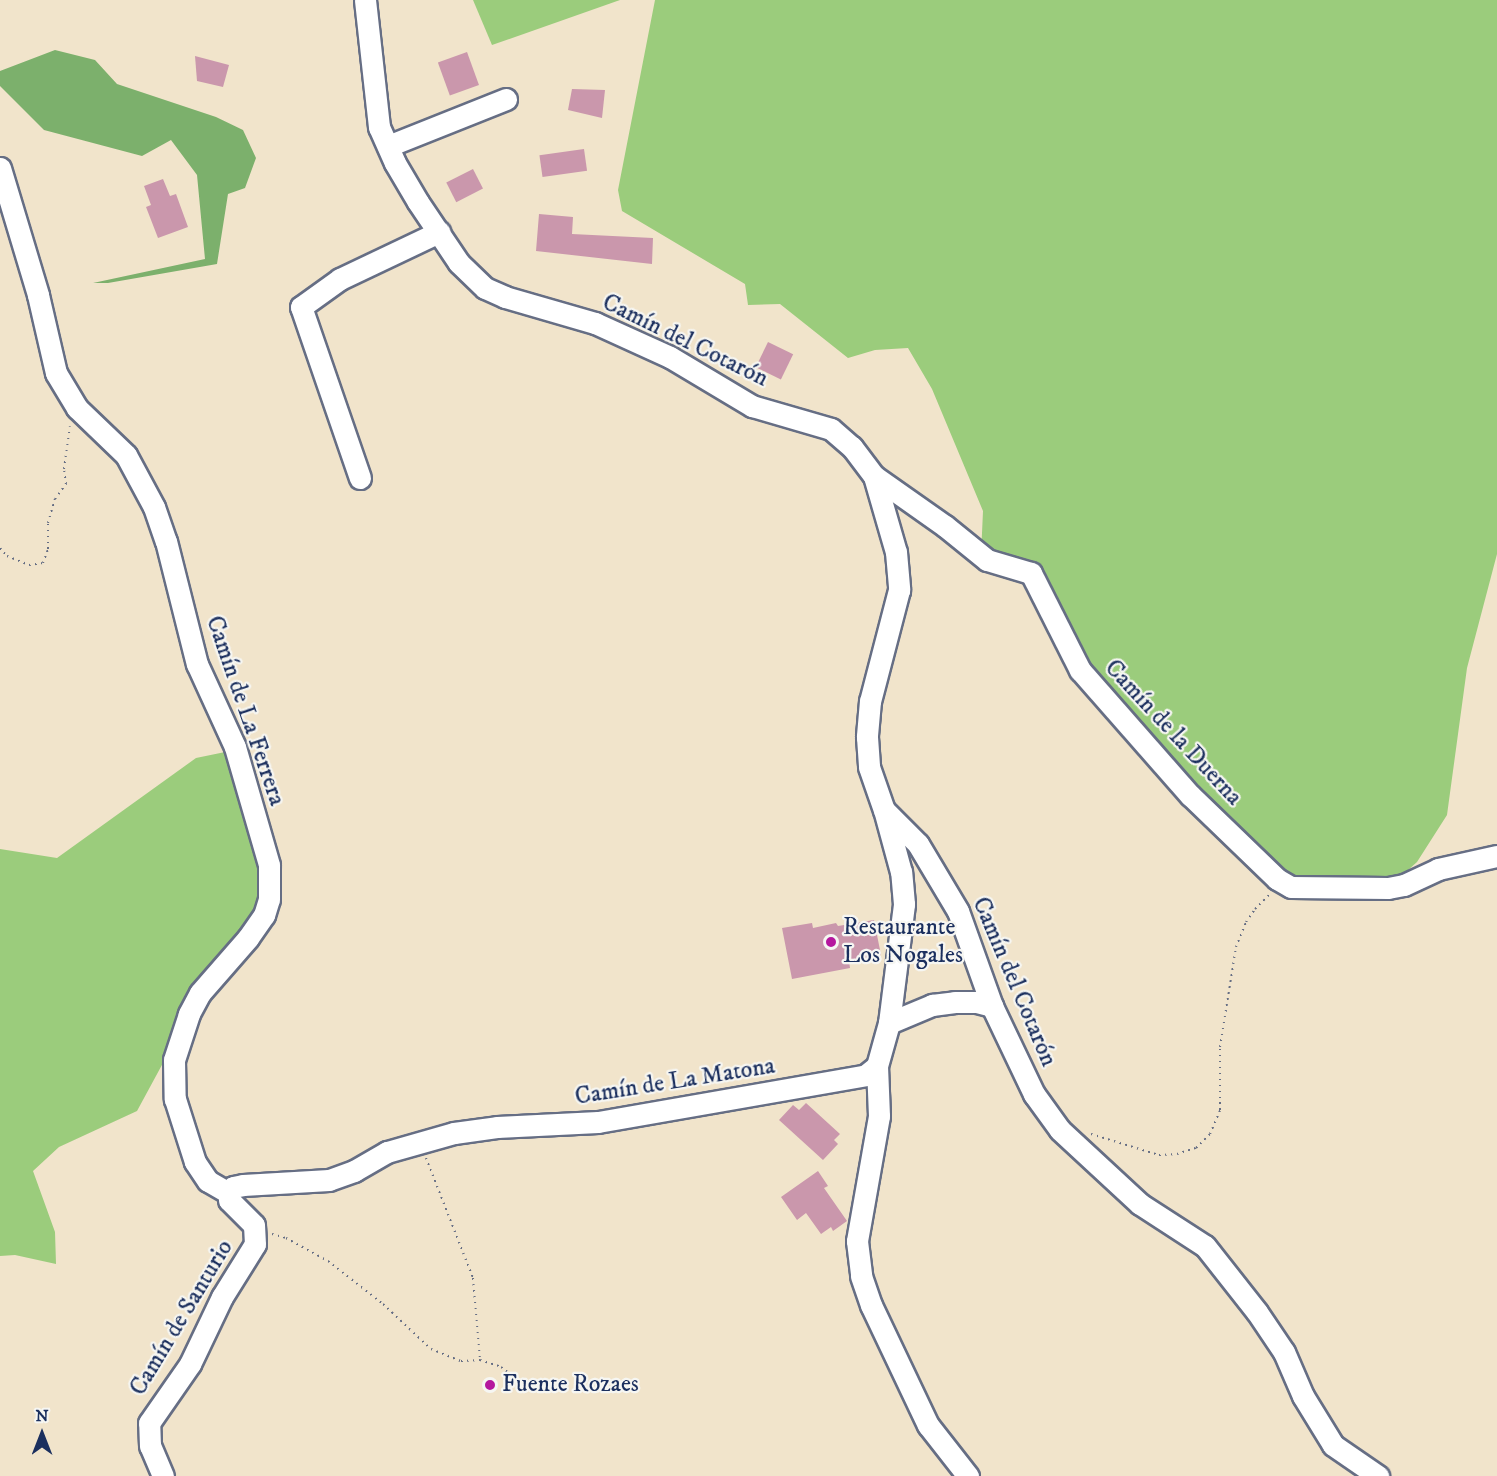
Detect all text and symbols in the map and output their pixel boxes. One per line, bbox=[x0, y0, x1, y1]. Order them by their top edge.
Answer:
street label: Camín del Cotarón bbox=[597, 288, 773, 394]
street label: Camín de La Ferrera bbox=[199, 612, 291, 810]
street label: Camín de la Duerna bbox=[1098, 654, 1248, 812]
street label: Camín del Cotarón bbox=[965, 893, 1063, 1071]
place label: Restaurante Los Nogales bbox=[843, 914, 963, 970]
marker: Restaurante Los Nogales bbox=[824, 935, 838, 949]
street label: Camín de La Matona bbox=[573, 1052, 777, 1112]
street label: Camín de Santurio bbox=[124, 1235, 240, 1401]
place label: Fuente Rozaes bbox=[502, 1371, 639, 1399]
marker: Fuente Rozaes bbox=[483, 1378, 497, 1392]
north arrow bbox=[12, 1404, 72, 1464]
text: N bbox=[35, 1406, 49, 1426]

